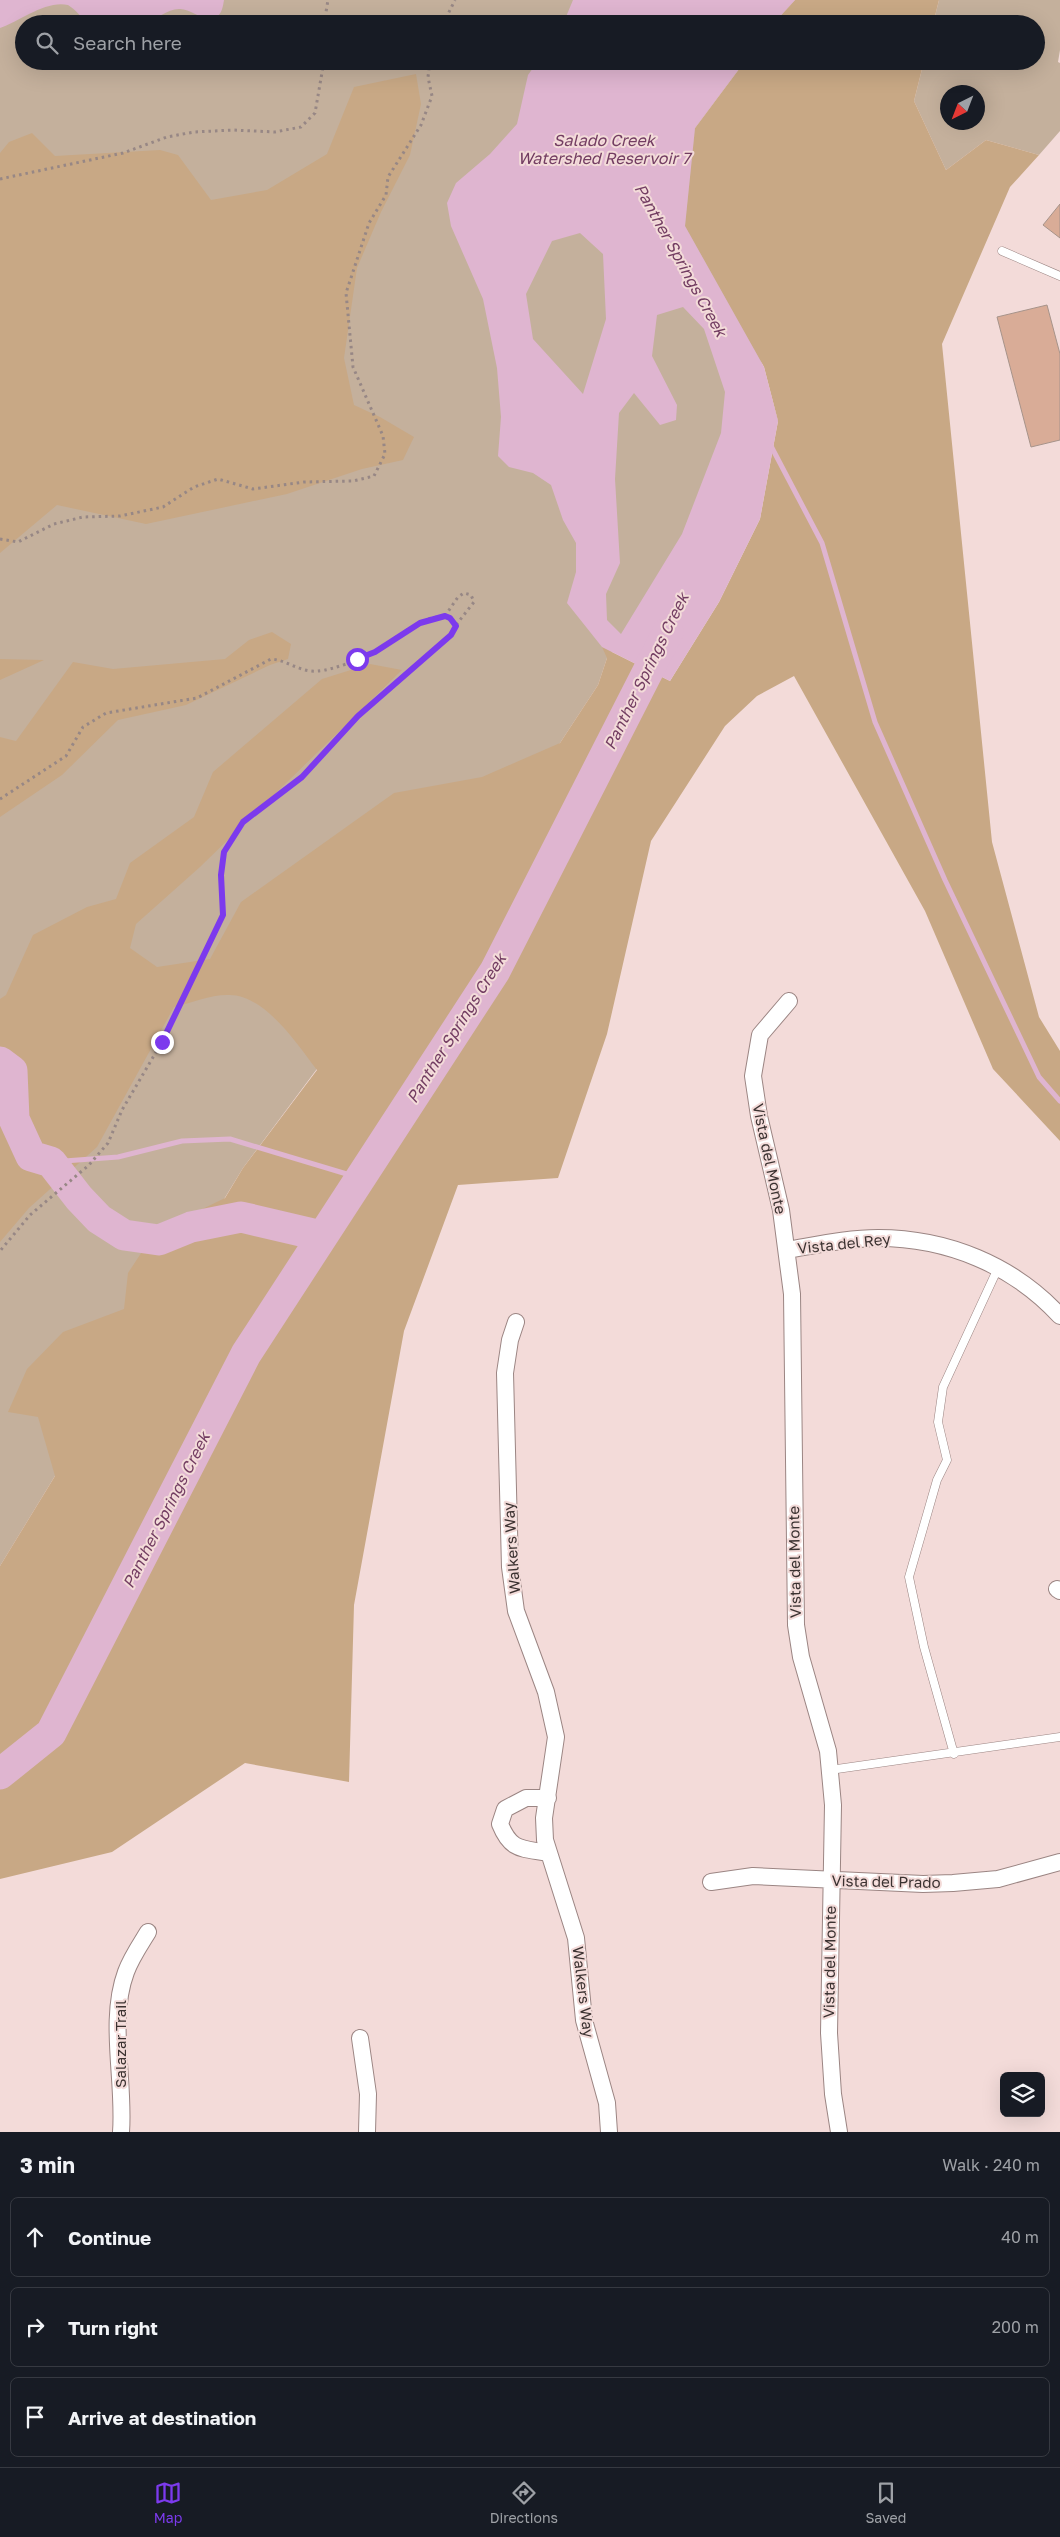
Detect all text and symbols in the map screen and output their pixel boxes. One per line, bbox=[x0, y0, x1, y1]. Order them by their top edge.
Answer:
search box bbox=[15, 15, 1045, 70]
icon: search bbox=[33, 29, 61, 57]
text: Search here bbox=[73, 31, 182, 54]
north arrow bbox=[940, 85, 985, 130]
water label: Salado Creek Watershed Reservoir 7 bbox=[518, 130, 693, 168]
water label: Panther Springs Creek bbox=[631, 180, 732, 342]
water label: Panther Springs Creek bbox=[599, 588, 694, 753]
route start bbox=[346, 648, 369, 671]
water label: Panther Springs Creek bbox=[402, 948, 511, 1106]
route end bbox=[151, 1031, 174, 1054]
street label: Vista del Monte bbox=[749, 1102, 791, 1216]
street label: Vista del Rey bbox=[796, 1229, 892, 1257]
water label: Panther Springs Creek bbox=[118, 1427, 215, 1591]
street label: Walkers Way bbox=[499, 1501, 523, 1595]
street label: Vista del Monte bbox=[784, 1505, 804, 1618]
street label: Vista del Prado bbox=[831, 1871, 941, 1891]
street label: Vista del Monte bbox=[819, 1905, 839, 2018]
street label: Walkers Way bbox=[569, 1945, 599, 2039]
street label: Salazar Trail bbox=[111, 2000, 129, 2088]
map controls bbox=[1000, 2072, 1045, 2117]
button: layers bbox=[1000, 2072, 1045, 2117]
text: 3 min bbox=[20, 2152, 75, 2178]
text: Walk · 240 m bbox=[942, 2155, 1040, 2175]
icon: ahead bbox=[21, 2223, 49, 2251]
text: Continue bbox=[68, 2226, 151, 2249]
text: 40 m bbox=[1001, 2227, 1039, 2247]
icon: right bbox=[21, 2313, 49, 2341]
text: Turn right bbox=[68, 2316, 158, 2339]
text: 200 m bbox=[992, 2317, 1039, 2337]
icon: arrive bbox=[21, 2403, 49, 2431]
text: Arrive at destination bbox=[68, 2406, 256, 2429]
tab: Map bbox=[154, 2479, 182, 2526]
tab: Directions bbox=[490, 2479, 558, 2526]
tab: Saved bbox=[865, 2479, 906, 2526]

